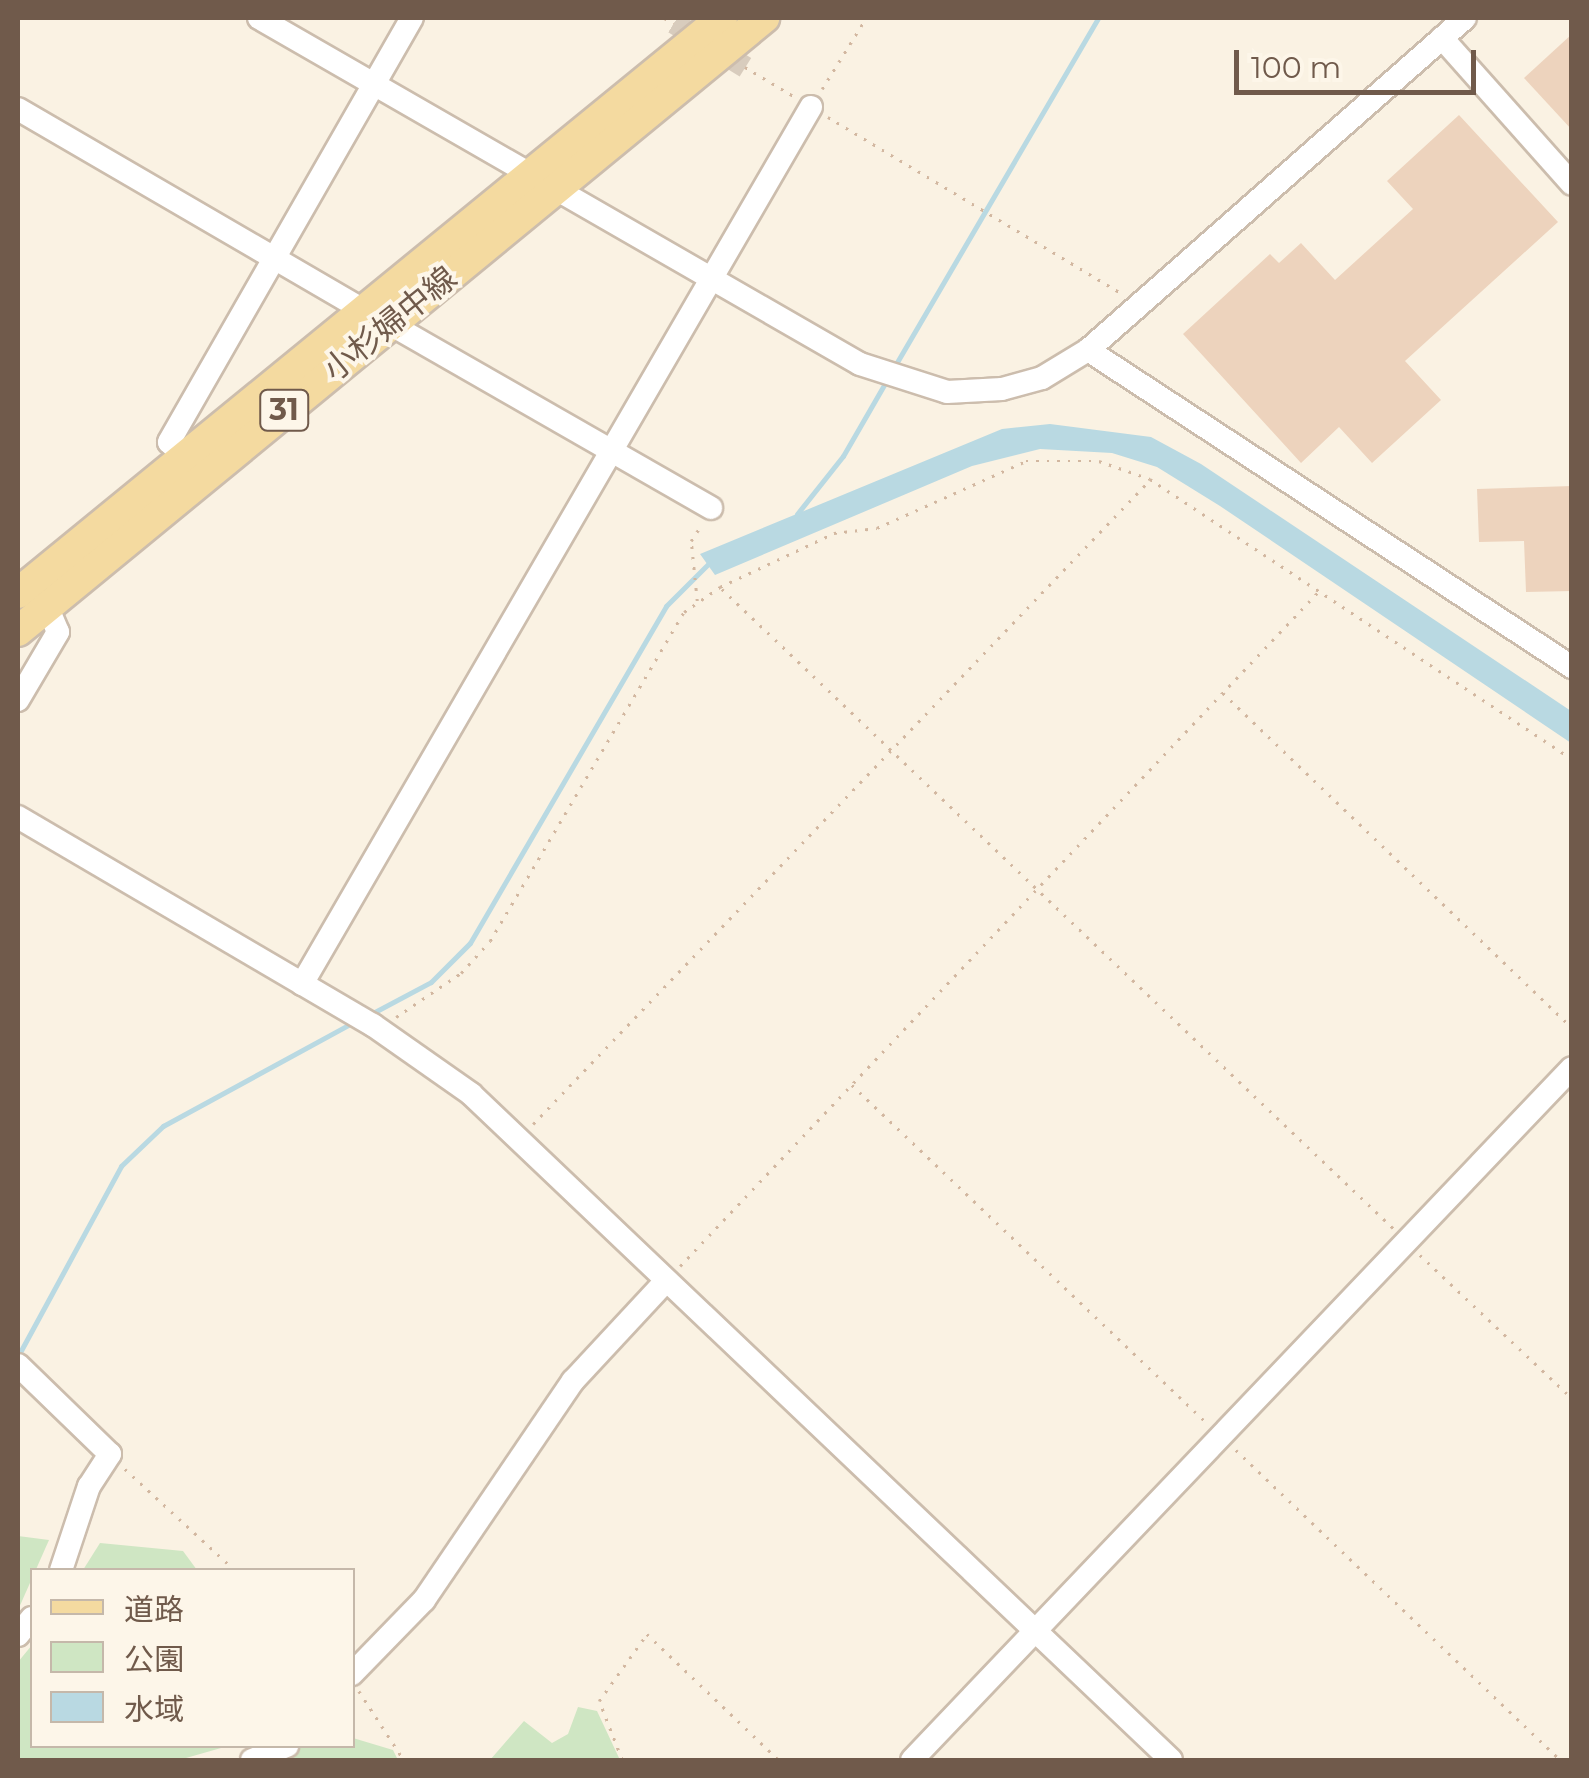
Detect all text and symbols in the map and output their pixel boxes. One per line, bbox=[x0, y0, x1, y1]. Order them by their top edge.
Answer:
scale bar bbox=[1239, 30, 1482, 92]
text: 100 m bbox=[1251, 49, 1341, 86]
street label: 小杉婦中線 bbox=[316, 259, 464, 389]
road number: 31 bbox=[259, 385, 309, 435]
legend bbox=[30, 1568, 355, 1748]
text: 道路 bbox=[124, 1591, 184, 1628]
text: 公園 bbox=[124, 1641, 184, 1678]
text: 水域 bbox=[124, 1691, 184, 1728]

